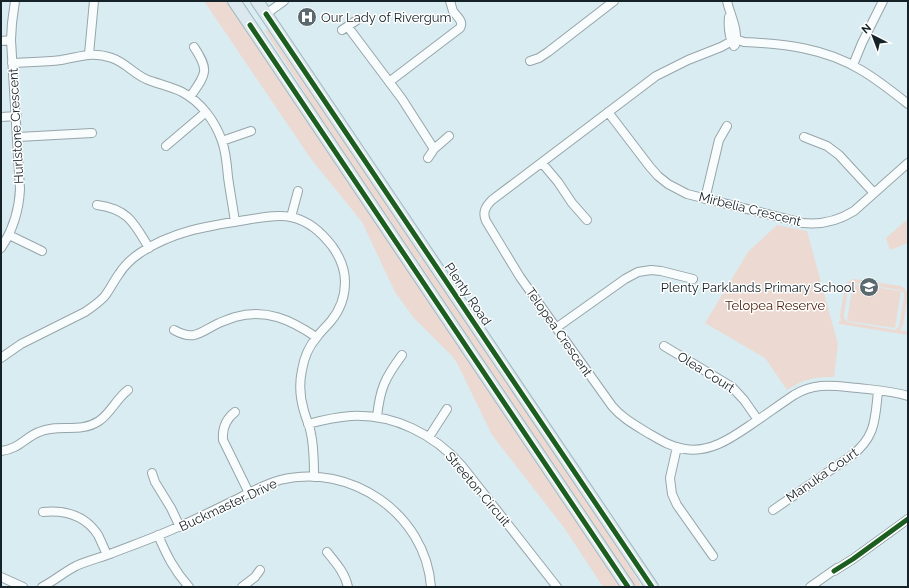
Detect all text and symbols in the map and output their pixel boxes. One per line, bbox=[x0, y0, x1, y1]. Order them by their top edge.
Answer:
hospital icon: Our Lady of Rivergum bbox=[296, 6, 318, 28]
place label: Our Lady of Rivergum bbox=[321, 10, 451, 25]
north arrow bbox=[853, 16, 893, 56]
text: N bbox=[859, 21, 874, 37]
street label: Hurlstone Crescent bbox=[5, 67, 27, 184]
street label: Mirbelia Crescent bbox=[697, 189, 803, 229]
street label: Plenty Road bbox=[442, 260, 494, 328]
school or university icon: Plenty Parklands Primary School bbox=[858, 276, 880, 298]
place label: Plenty Parklands Primary School bbox=[661, 280, 855, 295]
street label: Telopea Crescent bbox=[523, 285, 596, 380]
park label: Telopea Reserve bbox=[725, 298, 825, 313]
street label: Olea Court bbox=[675, 349, 738, 396]
street label: Manuka Court bbox=[783, 444, 861, 505]
street label: Streeton Circuit bbox=[442, 449, 514, 530]
street label: Buckmaster Drive bbox=[177, 476, 280, 534]

